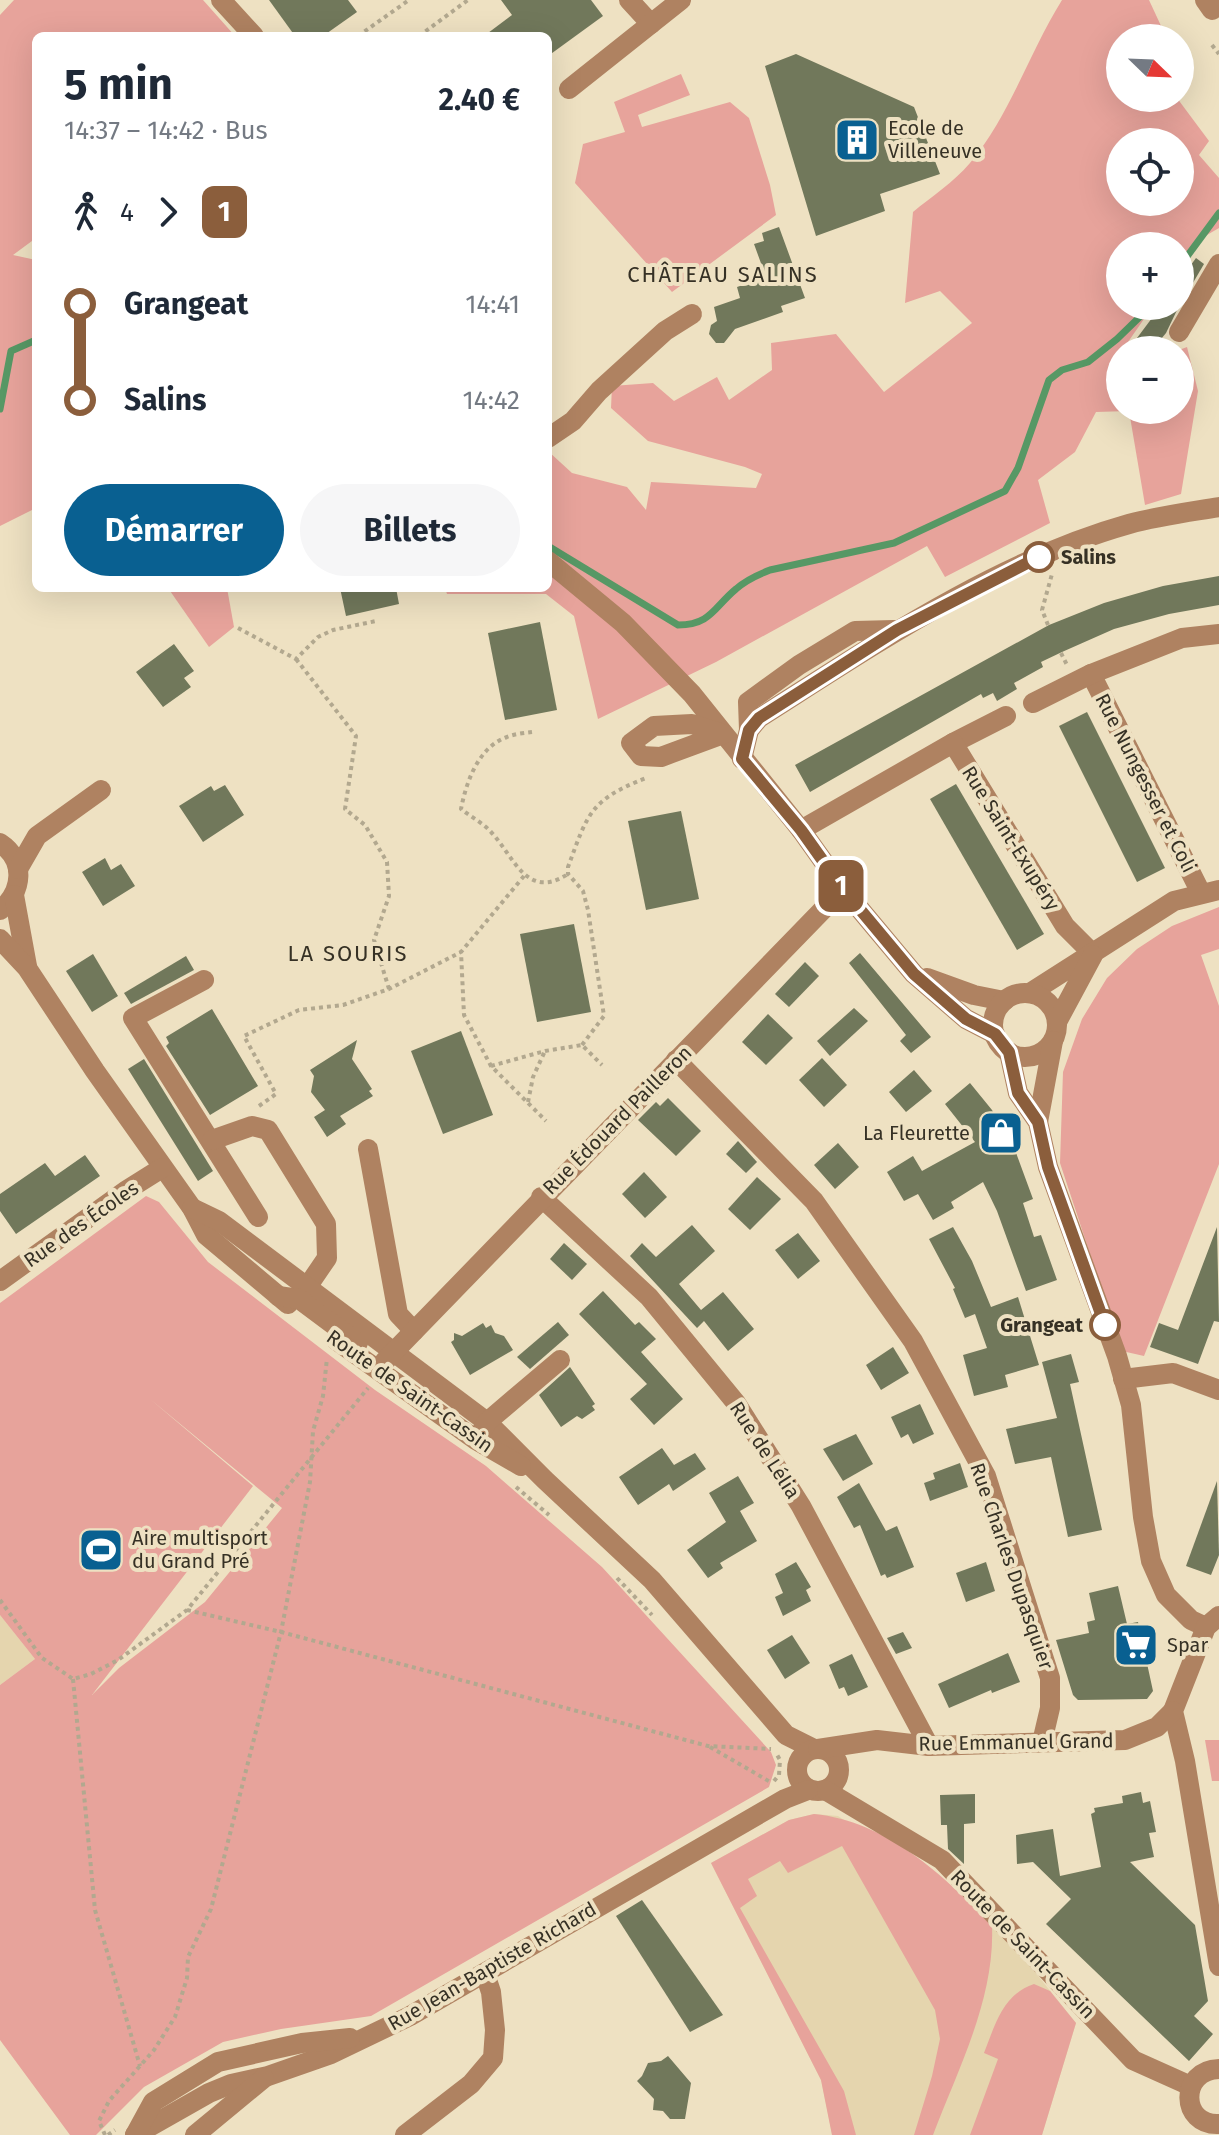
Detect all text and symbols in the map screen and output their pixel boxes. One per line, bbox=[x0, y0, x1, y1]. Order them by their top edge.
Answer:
north arrow bbox=[1106, 24, 1194, 112]
map controls bbox=[1106, 24, 1194, 424]
text: 5 min bbox=[64, 58, 173, 111]
text: 2.40 € bbox=[439, 82, 520, 118]
text: 14:37 – 14:42 · Bus bbox=[64, 115, 268, 146]
building icon: Ecole de Villeneuve bbox=[833, 116, 881, 164]
place label: Ecole de Villeneuve bbox=[888, 116, 982, 163]
button: locate bbox=[1106, 128, 1194, 216]
icon: walk bbox=[64, 190, 108, 234]
icon: forward bbox=[146, 190, 190, 234]
text: 1 bbox=[218, 195, 231, 228]
text: 4 bbox=[120, 197, 134, 228]
button: + bbox=[1106, 232, 1194, 320]
district label: CHÂTEAU SALINS bbox=[627, 261, 819, 288]
text: Grangeat bbox=[124, 286, 248, 322]
text: 14:41 bbox=[465, 289, 520, 320]
button: − bbox=[1106, 336, 1194, 424]
text: Salins bbox=[124, 382, 206, 418]
text: 14:42 bbox=[463, 385, 520, 416]
button: Démarrer bbox=[64, 484, 284, 576]
button: Billets bbox=[300, 484, 520, 576]
marker: Salins bbox=[1024, 542, 1054, 572]
place label: Salins bbox=[1061, 545, 1116, 569]
street label: Rue Nungesser et Coli bbox=[1090, 689, 1202, 877]
street label: Rue Saint-Exupéry bbox=[957, 761, 1065, 915]
line badge: 1 bbox=[815, 860, 867, 912]
text: 1 bbox=[835, 869, 848, 902]
district label: LA SOURIS bbox=[288, 940, 408, 967]
street label: Rue Édouard Pailleron bbox=[537, 1040, 697, 1200]
shop icon: La Fleurette bbox=[977, 1109, 1025, 1157]
place label: La Fleurette bbox=[863, 1121, 970, 1145]
street label: Rue des Écoles bbox=[19, 1176, 143, 1272]
marker: Grangeat bbox=[1090, 1310, 1120, 1340]
place label: Grangeat bbox=[1000, 1313, 1083, 1337]
street label: Route de Saint-Cassin bbox=[322, 1325, 498, 1457]
street label: Rue de Lélia bbox=[725, 1397, 805, 1503]
street label: Rue Charles Dupasquier bbox=[965, 1460, 1059, 1673]
sports icon: Aire multisport du Grand Pré bbox=[77, 1526, 125, 1574]
place label: Aire multisport du Grand Pré bbox=[132, 1526, 269, 1573]
supermarket icon: Spar bbox=[1112, 1621, 1160, 1669]
place label: Spar bbox=[1167, 1633, 1208, 1657]
street label: Rue Emmanuel Grand bbox=[918, 1728, 1114, 1756]
street label: Route de Saint-Cassin bbox=[946, 1865, 1100, 2023]
street label: Rue Jean-Baptiste Richard bbox=[384, 1896, 600, 2036]

